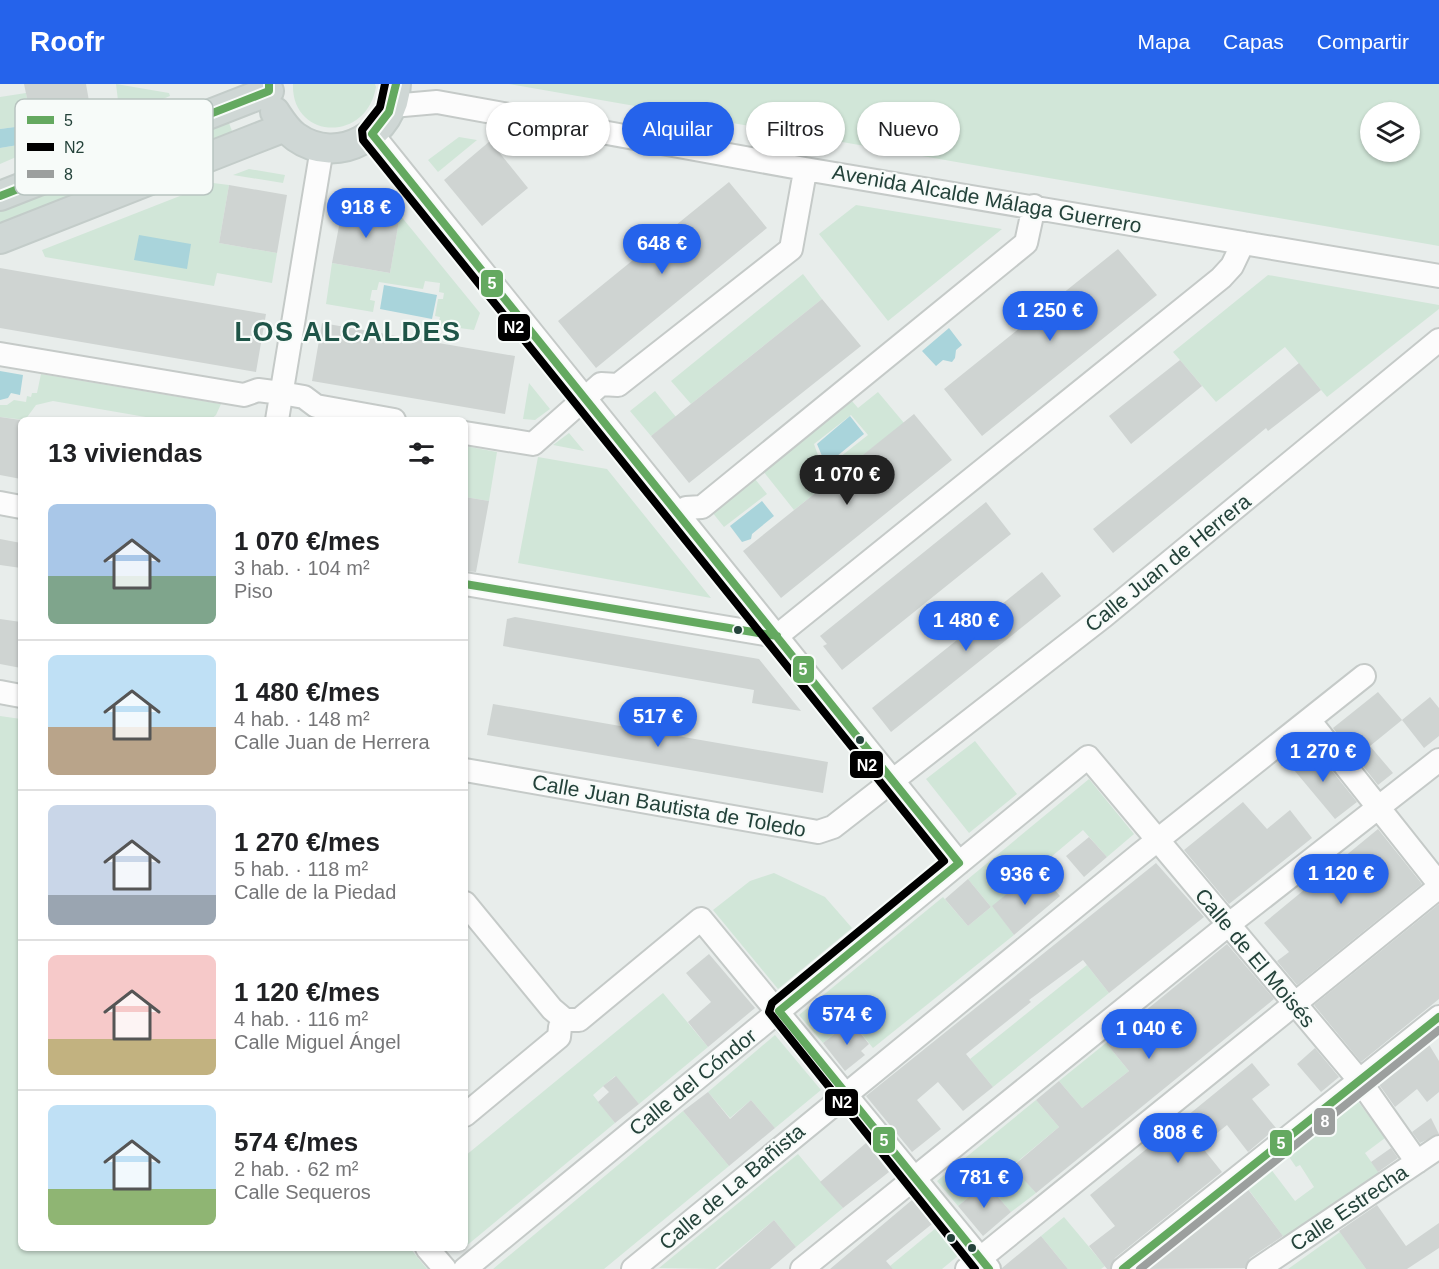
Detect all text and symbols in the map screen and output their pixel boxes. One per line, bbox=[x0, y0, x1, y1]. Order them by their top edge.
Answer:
text: Roofr bbox=[30, 26, 105, 57]
text: Mapa bbox=[1138, 30, 1190, 53]
text: Capas bbox=[1223, 30, 1284, 53]
text: Compartir bbox=[1317, 30, 1409, 53]
legend bbox=[15, 99, 213, 195]
chip: Comprar bbox=[486, 102, 610, 156]
chip: Alquilar bbox=[622, 102, 734, 156]
chip: Filtros bbox=[746, 102, 845, 156]
chip: Nuevo bbox=[857, 102, 960, 156]
map controls bbox=[1360, 102, 1420, 162]
button: layers bbox=[1360, 102, 1420, 162]
text: 5 bbox=[64, 112, 73, 129]
text: N2 bbox=[64, 139, 85, 156]
street label: Avenida Alcalde Málaga Guerrero bbox=[831, 160, 1144, 237]
text: 8 bbox=[64, 166, 73, 183]
pin: 918 € bbox=[324, 188, 408, 239]
text: 918 € bbox=[341, 196, 391, 218]
pin: 648 € bbox=[620, 224, 704, 275]
text: 648 € bbox=[637, 232, 687, 254]
line badge: 5 bbox=[480, 269, 504, 298]
text: 5 bbox=[488, 275, 497, 292]
pin: 1 250 € bbox=[995, 291, 1105, 342]
text: 1 250 € bbox=[1017, 299, 1083, 321]
line badge: N2 bbox=[497, 313, 531, 342]
district label: LOS ALCALDES bbox=[235, 317, 462, 347]
text: N2 bbox=[504, 319, 524, 336]
icon: filters bbox=[405, 437, 438, 470]
text: 13 viviendas bbox=[48, 438, 203, 468]
pin: 1 070 € bbox=[792, 455, 902, 506]
text: 1 070 € bbox=[814, 463, 880, 485]
street label: Calle Juan de Herrera bbox=[1081, 489, 1255, 636]
text: 1 070 €/mes bbox=[234, 526, 380, 556]
icon: home bbox=[96, 528, 168, 600]
text: 3 hab. · 104 m² bbox=[234, 557, 370, 579]
text: Piso bbox=[234, 580, 273, 602]
pin: 1 480 € bbox=[911, 601, 1021, 652]
text: 1 480 € bbox=[933, 609, 999, 631]
unlabelled marker bbox=[732, 624, 744, 636]
line badge: 5 bbox=[792, 655, 815, 684]
text: 5 bbox=[799, 661, 808, 678]
text: 1 480 €/mes bbox=[234, 677, 380, 707]
icon: home bbox=[96, 679, 168, 751]
pin: 517 € bbox=[616, 697, 700, 748]
text: 517 € bbox=[633, 705, 683, 727]
text: 4 hab. · 148 m² bbox=[234, 708, 370, 730]
text: Calle Juan de Herrera bbox=[234, 731, 430, 753]
pin: 1 270 € bbox=[1268, 732, 1378, 783]
unlabelled marker bbox=[854, 734, 866, 746]
text: 1 270 € bbox=[1290, 740, 1356, 762]
line badge: N2 bbox=[849, 750, 884, 779]
text: N2 bbox=[857, 757, 877, 774]
street label: Calle Juan Bautista de Toledo bbox=[530, 770, 808, 841]
text: 1 270 €/mes bbox=[234, 827, 380, 857]
icon: home bbox=[96, 829, 168, 901]
pin: 1 120 € bbox=[1286, 854, 1396, 905]
pin: 936 € bbox=[983, 855, 1067, 906]
text: 5 hab. · 118 m² bbox=[234, 858, 368, 880]
text: 1 120 € bbox=[1308, 862, 1374, 884]
text: 936 € bbox=[1000, 863, 1050, 885]
text: Calle de la Piedad bbox=[234, 881, 396, 903]
street label: Calle de El Moisés bbox=[1191, 884, 1320, 1032]
text: 1 120 €/mes bbox=[234, 977, 380, 1007]
icon: home bbox=[96, 979, 168, 1051]
pin: 574 € bbox=[805, 995, 889, 1046]
text: 574 € bbox=[822, 1003, 872, 1025]
text: 4 hab. · 116 m² bbox=[234, 1008, 368, 1030]
pin: 1 040 € bbox=[1094, 1009, 1204, 1060]
text: 1 040 € bbox=[1116, 1017, 1182, 1039]
street label: Calle del Cóndor bbox=[625, 1023, 761, 1140]
text: Calle Miguel Ángel bbox=[234, 1031, 401, 1053]
line badge: N2 bbox=[824, 1088, 859, 1117]
text: N2 bbox=[832, 1094, 852, 1111]
line badge: 8 bbox=[1313, 1107, 1336, 1136]
pin: 808 € bbox=[1136, 1113, 1220, 1164]
text: 8 bbox=[1321, 1113, 1330, 1130]
street label: Calle de La Bañista bbox=[655, 1119, 809, 1254]
text: 808 € bbox=[1153, 1121, 1203, 1143]
line badge: 5 bbox=[872, 1126, 896, 1154]
text: 574 €/mes bbox=[234, 1127, 358, 1157]
icon: home bbox=[96, 1129, 168, 1201]
line badge: 5 bbox=[1269, 1129, 1293, 1157]
text: 5 bbox=[880, 1132, 889, 1149]
text: 5 bbox=[1277, 1135, 1286, 1152]
text: 2 hab. · 62 m² bbox=[234, 1158, 359, 1180]
pin: 781 € bbox=[942, 1158, 1026, 1209]
street label: Calle Estrecha bbox=[1286, 1160, 1412, 1255]
text: 781 € bbox=[959, 1166, 1009, 1188]
text: Calle Sequeros bbox=[234, 1181, 371, 1203]
unlabelled marker bbox=[945, 1232, 957, 1244]
unlabelled marker bbox=[966, 1242, 978, 1254]

